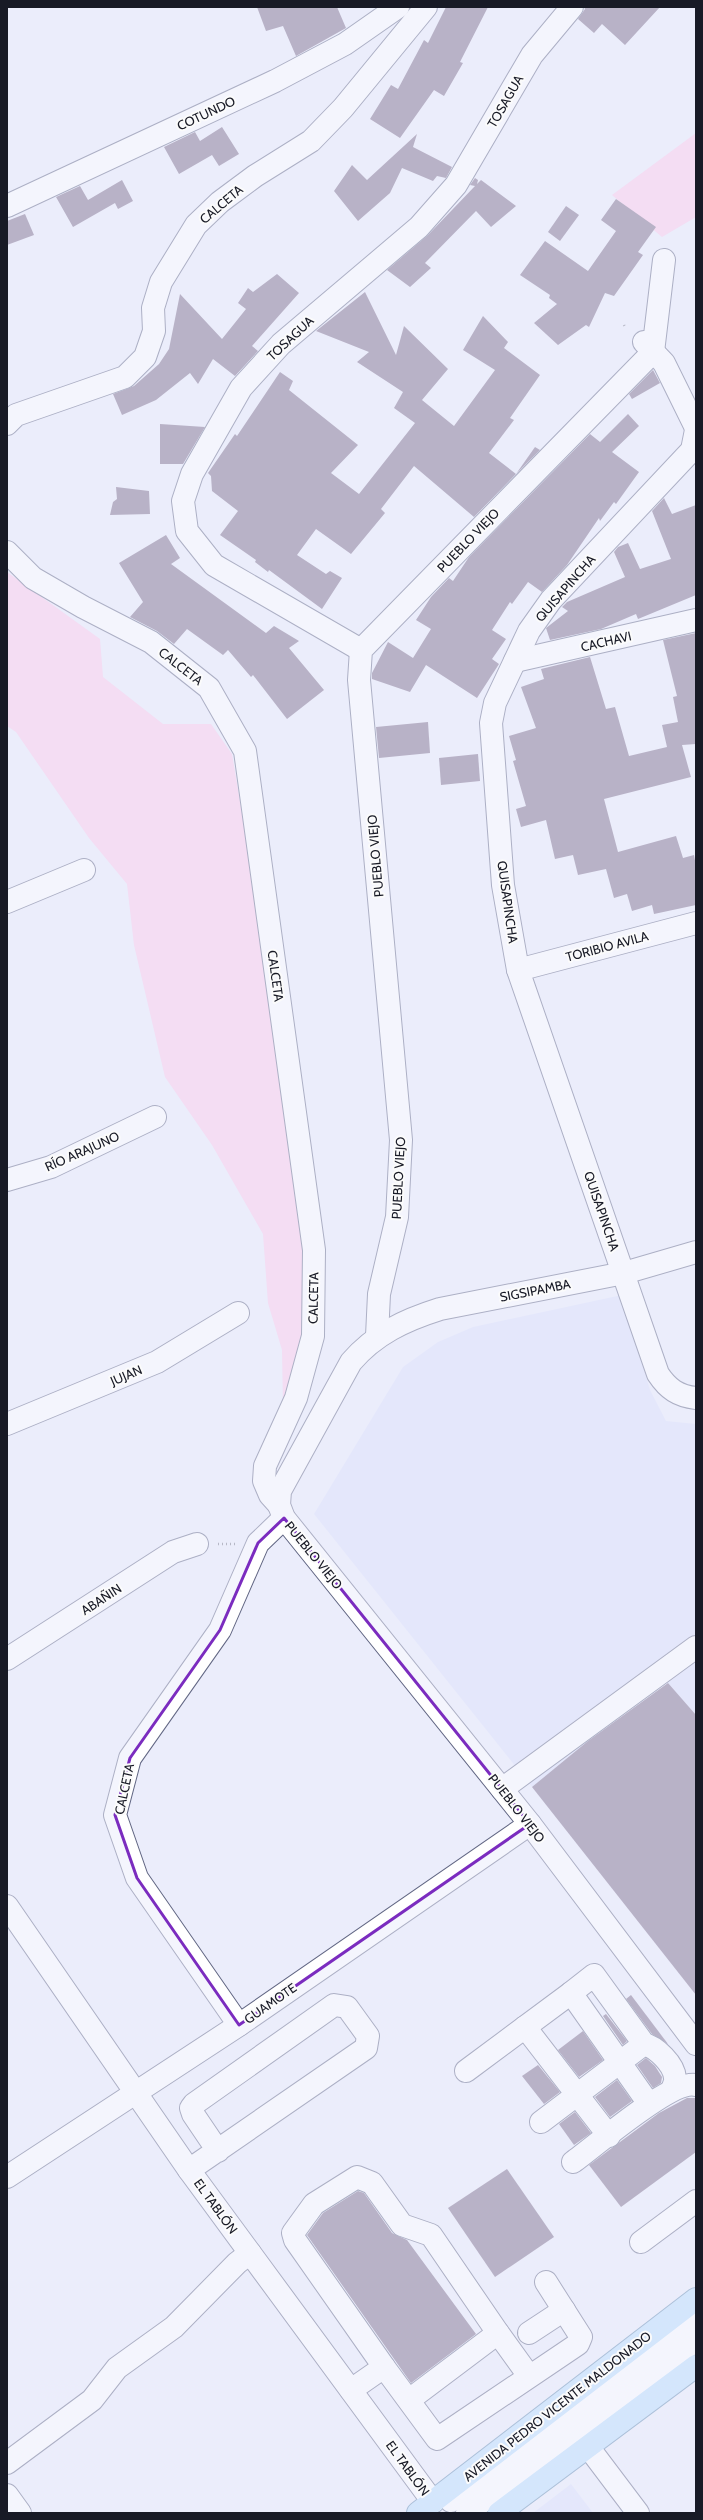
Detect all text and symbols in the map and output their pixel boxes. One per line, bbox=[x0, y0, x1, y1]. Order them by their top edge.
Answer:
street label: TOSAGUA bbox=[484, 72, 526, 130]
street label: COTUNDO bbox=[174, 93, 238, 133]
street label: CALCETA bbox=[196, 181, 246, 227]
street label: TOSAGUA bbox=[263, 312, 317, 364]
street label: PUEBLO VIEJO bbox=[434, 505, 502, 575]
street label: QUISAPINCHA bbox=[532, 551, 598, 625]
street label: CACHAVI bbox=[579, 627, 633, 655]
street label: CALCETA bbox=[156, 644, 206, 688]
street label: PUEBLO VIEJO bbox=[363, 814, 387, 898]
street label: QUISAPINCHA bbox=[494, 860, 522, 944]
street label: TORIBIO AVILA bbox=[564, 927, 650, 965]
street label: CALCETA bbox=[264, 949, 288, 1003]
street label: RÍO ARAJUNO bbox=[42, 1127, 122, 1175]
street label: PUEBLO VIEJO bbox=[388, 1136, 408, 1220]
street label: QUISAPINCHA bbox=[581, 1169, 623, 1253]
street label: CALCETA bbox=[305, 1272, 321, 1324]
street label: SIGSIPAMBA bbox=[498, 1275, 572, 1305]
street label: JUJAN bbox=[107, 1361, 144, 1389]
street label: PUEBLO VIEJO bbox=[282, 1518, 346, 1592]
street label: ABAÑIN bbox=[78, 1580, 124, 1618]
street label: CALCETA bbox=[111, 1762, 137, 1816]
street label: PUEBLO VIEJO bbox=[485, 1770, 549, 1846]
street label: GUAMOTE bbox=[241, 1979, 299, 2027]
street label: EL TABLÓN bbox=[191, 2175, 241, 2237]
street label: AVENIDA PEDRO VICENTE MALDONADO bbox=[460, 2328, 654, 2484]
street label: EL TABLÓN bbox=[383, 2437, 433, 2499]

